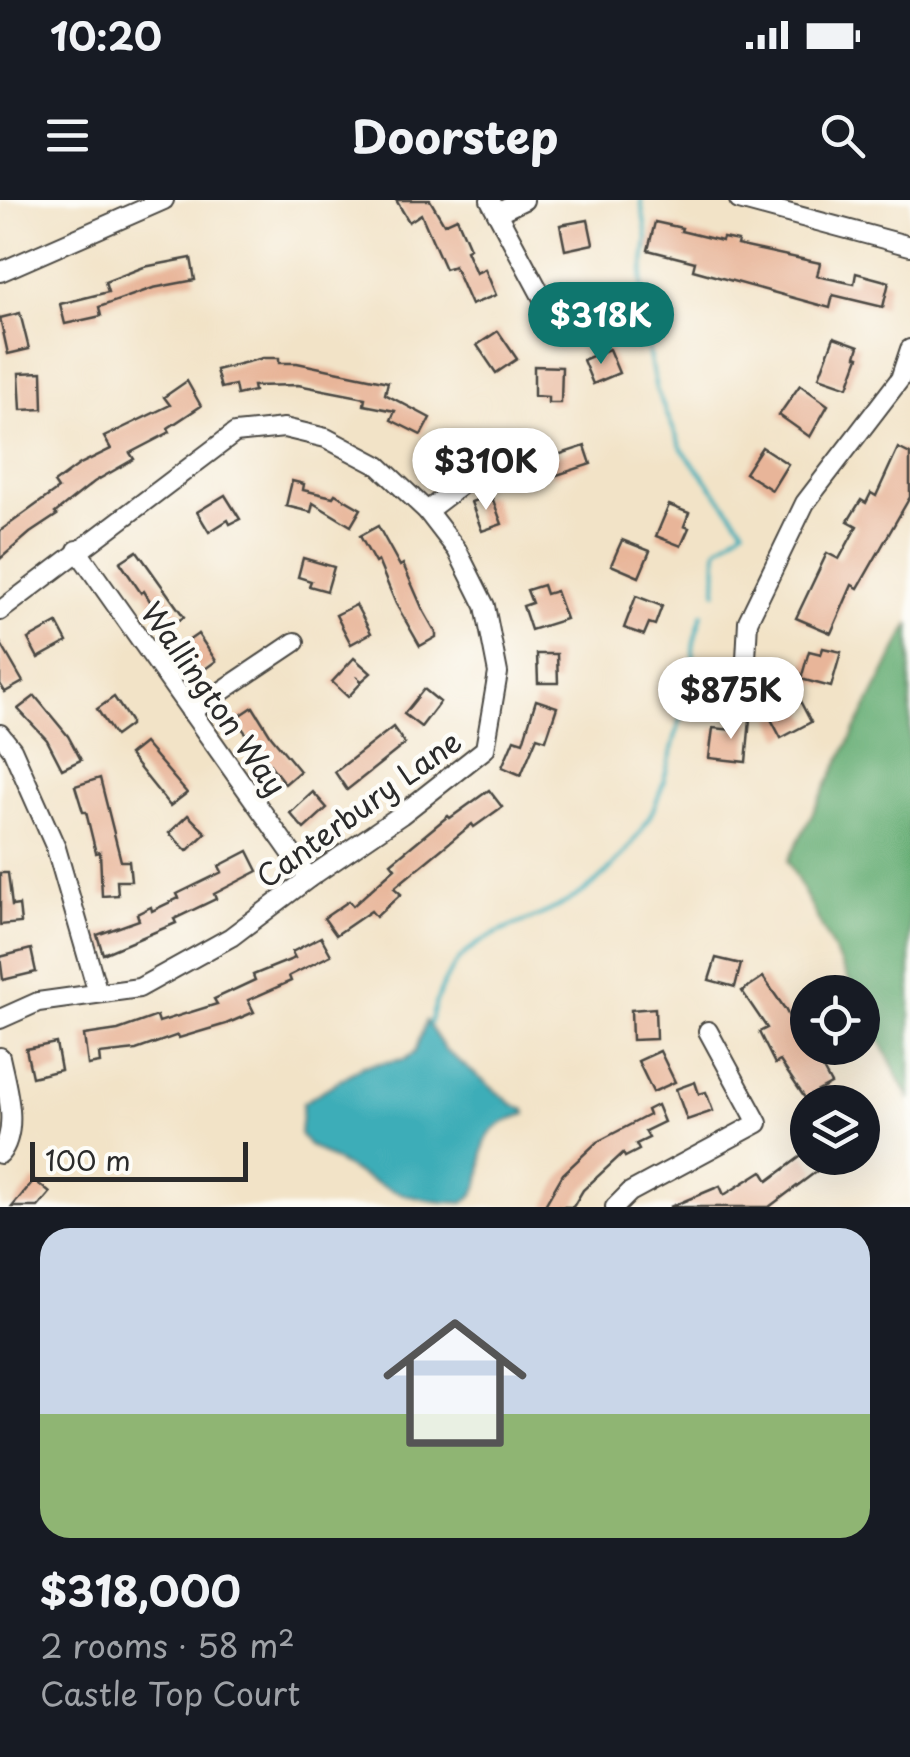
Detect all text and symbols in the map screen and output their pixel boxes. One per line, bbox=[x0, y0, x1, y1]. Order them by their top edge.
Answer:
text: 10:20 bbox=[50, 7, 162, 64]
text: Doorstep bbox=[352, 101, 558, 169]
icon: menu bbox=[40, 108, 95, 163]
icon: search bbox=[815, 108, 870, 163]
pin: $318K bbox=[531, 282, 671, 367]
text: $318K bbox=[550, 290, 652, 338]
pin: $310K bbox=[416, 428, 556, 513]
text: $310K bbox=[434, 436, 538, 484]
street label: Wallington Way bbox=[131, 592, 299, 804]
pin: $875K bbox=[661, 657, 801, 742]
text: $875K bbox=[680, 665, 782, 713]
street label: Canterbury Lane bbox=[246, 718, 470, 898]
map controls bbox=[790, 975, 880, 1175]
button: locate bbox=[790, 975, 880, 1065]
button: layers bbox=[790, 1085, 880, 1175]
scale bar bbox=[30, 1137, 248, 1181]
text: 100 m bbox=[45, 1138, 131, 1181]
icon: home bbox=[365, 1293, 545, 1473]
text: $318,000 bbox=[40, 1558, 241, 1621]
text: 2 rooms · 58 m² bbox=[40, 1621, 295, 1669]
text: Castle Top Court bbox=[40, 1669, 300, 1717]

